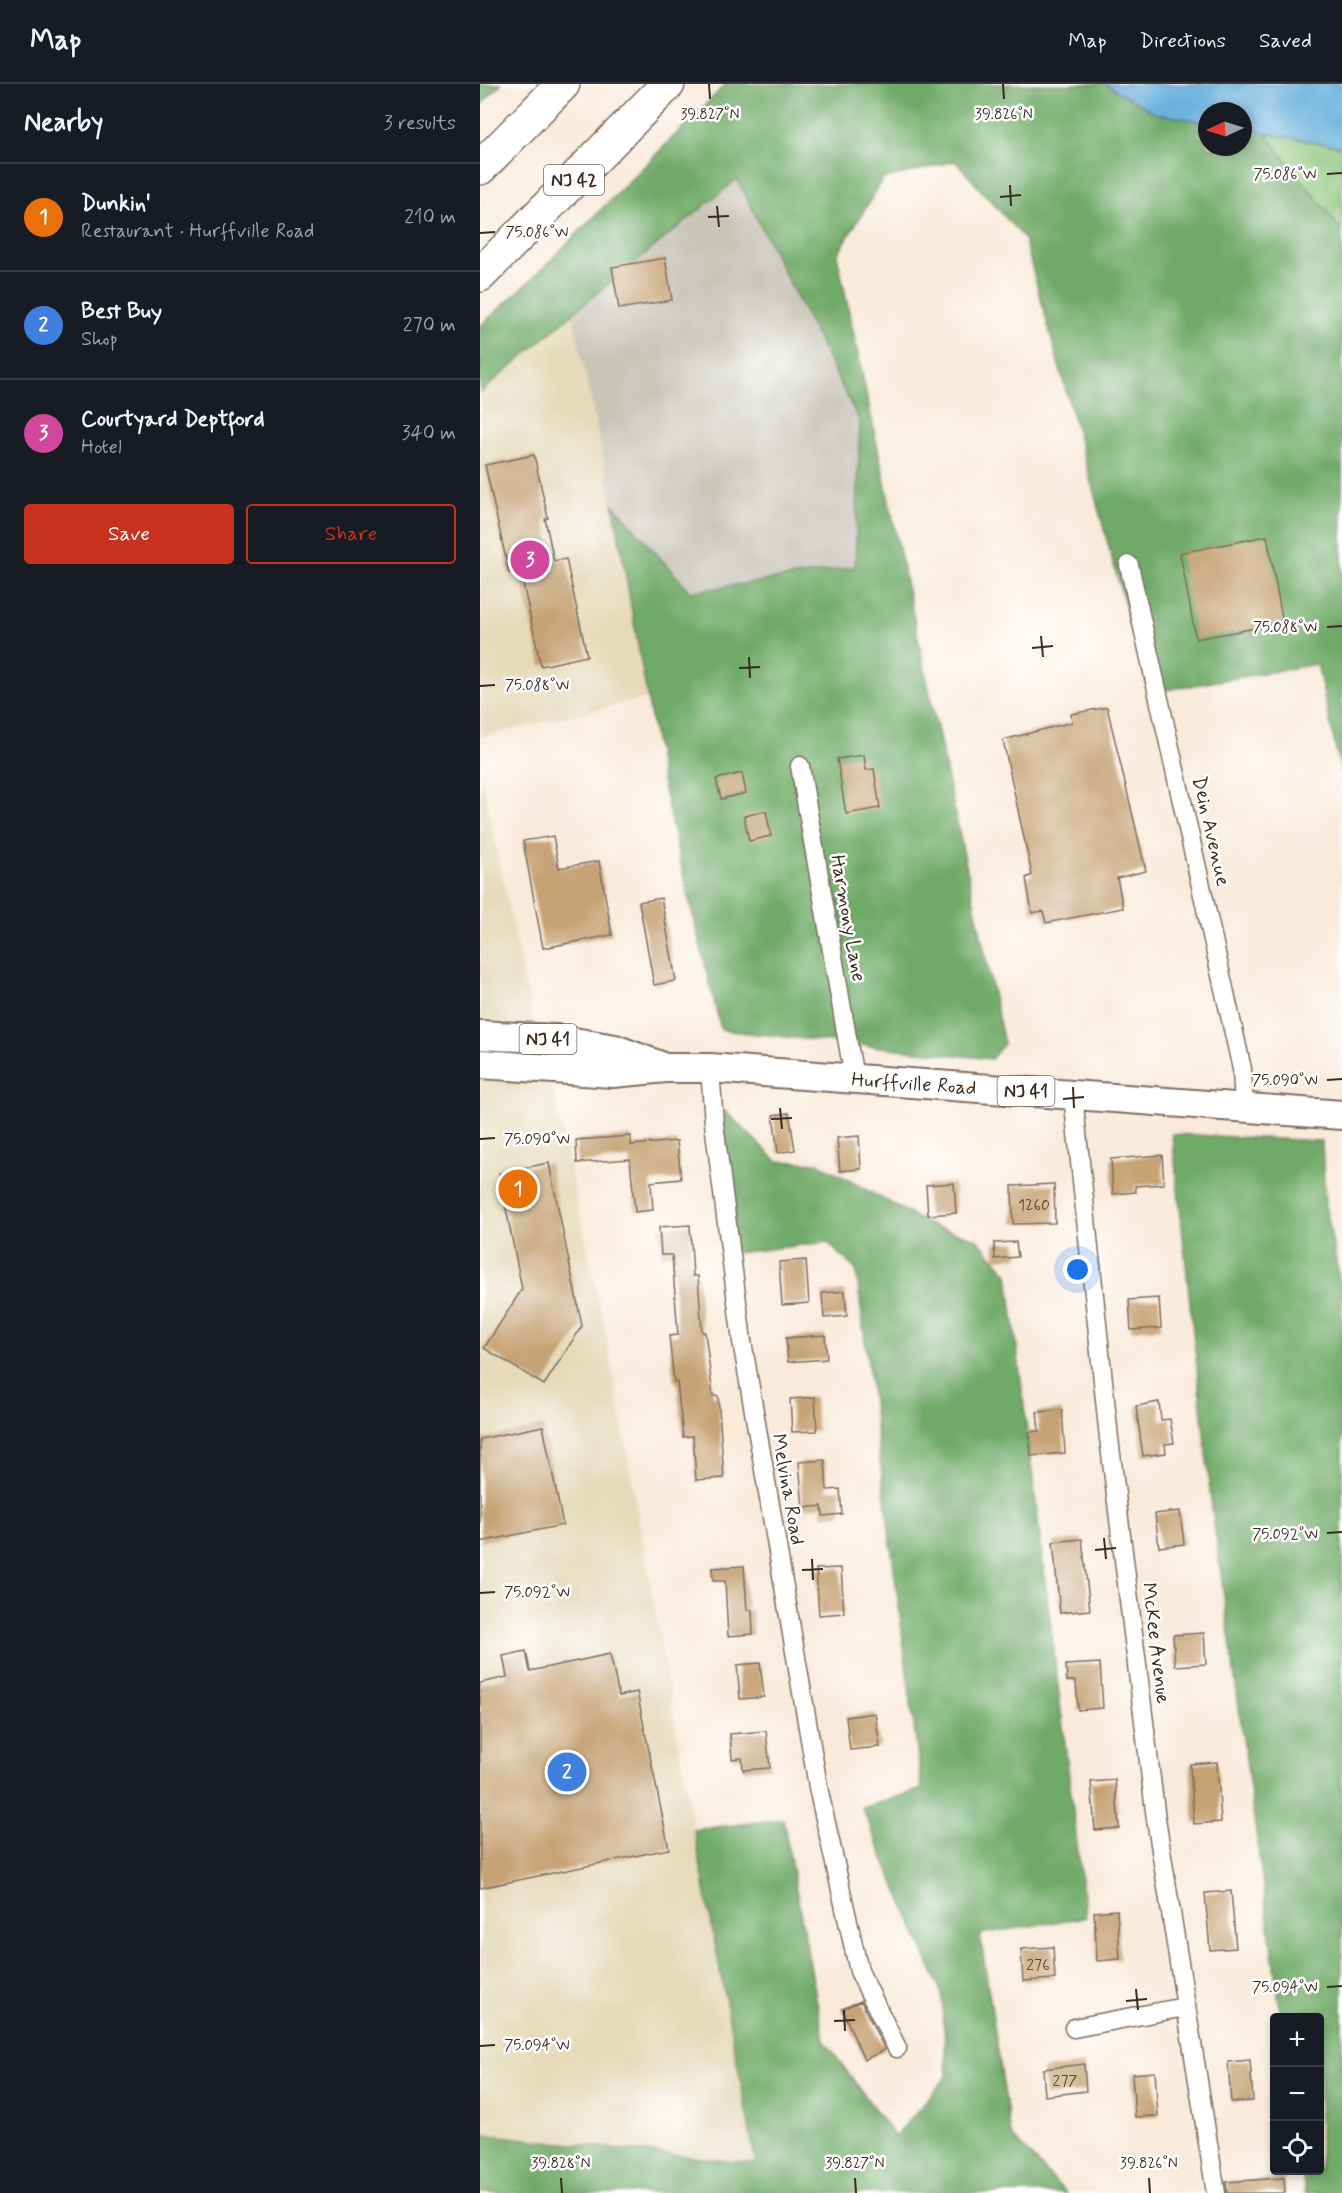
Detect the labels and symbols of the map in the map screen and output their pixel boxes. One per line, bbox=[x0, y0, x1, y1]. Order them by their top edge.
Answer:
north arrow bbox=[1198, 102, 1252, 156]
text: 39.827°N bbox=[680, 105, 740, 125]
text: 39.826°N bbox=[975, 105, 1033, 125]
road number: NJ 42 bbox=[544, 165, 604, 195]
text: 75.086°W bbox=[1254, 165, 1316, 185]
text: 75.086°W bbox=[506, 223, 568, 243]
pin: 3 bbox=[511, 538, 550, 582]
text: 75.088°W bbox=[1253, 618, 1317, 638]
text: 75.088°W bbox=[505, 676, 569, 696]
street label: Dein Avenue bbox=[1185, 774, 1236, 889]
street label: Harmony Lane bbox=[823, 853, 872, 984]
road number: NJ 41 bbox=[520, 1024, 577, 1054]
street label: Hurffville Road bbox=[851, 1067, 977, 1102]
text: 75.090°W bbox=[1252, 1071, 1318, 1091]
road number: NJ 41 bbox=[998, 1076, 1054, 1106]
text: 75.090°W bbox=[504, 1130, 570, 1150]
pin: 1 bbox=[498, 1166, 537, 1212]
house number: 1260 bbox=[1018, 1195, 1050, 1216]
your location bbox=[1063, 1255, 1092, 1284]
street label: Melvina Road bbox=[764, 1431, 811, 1547]
text: 75.092°W bbox=[1252, 1525, 1318, 1545]
street label: McKee Avenue bbox=[1135, 1581, 1176, 1705]
text: 75.092°W bbox=[504, 1583, 570, 1603]
pin: 2 bbox=[548, 1750, 586, 1794]
house number: 276 bbox=[1026, 1955, 1050, 1976]
text: 75.094°W bbox=[1252, 1978, 1318, 1998]
text: 75.094°W bbox=[504, 2036, 570, 2056]
house number: 277 bbox=[1053, 2071, 1077, 2092]
text: 39.828°N bbox=[532, 2154, 590, 2174]
text: 39.827°N bbox=[825, 2154, 885, 2174]
text: 39.826°N bbox=[1120, 2154, 1178, 2174]

